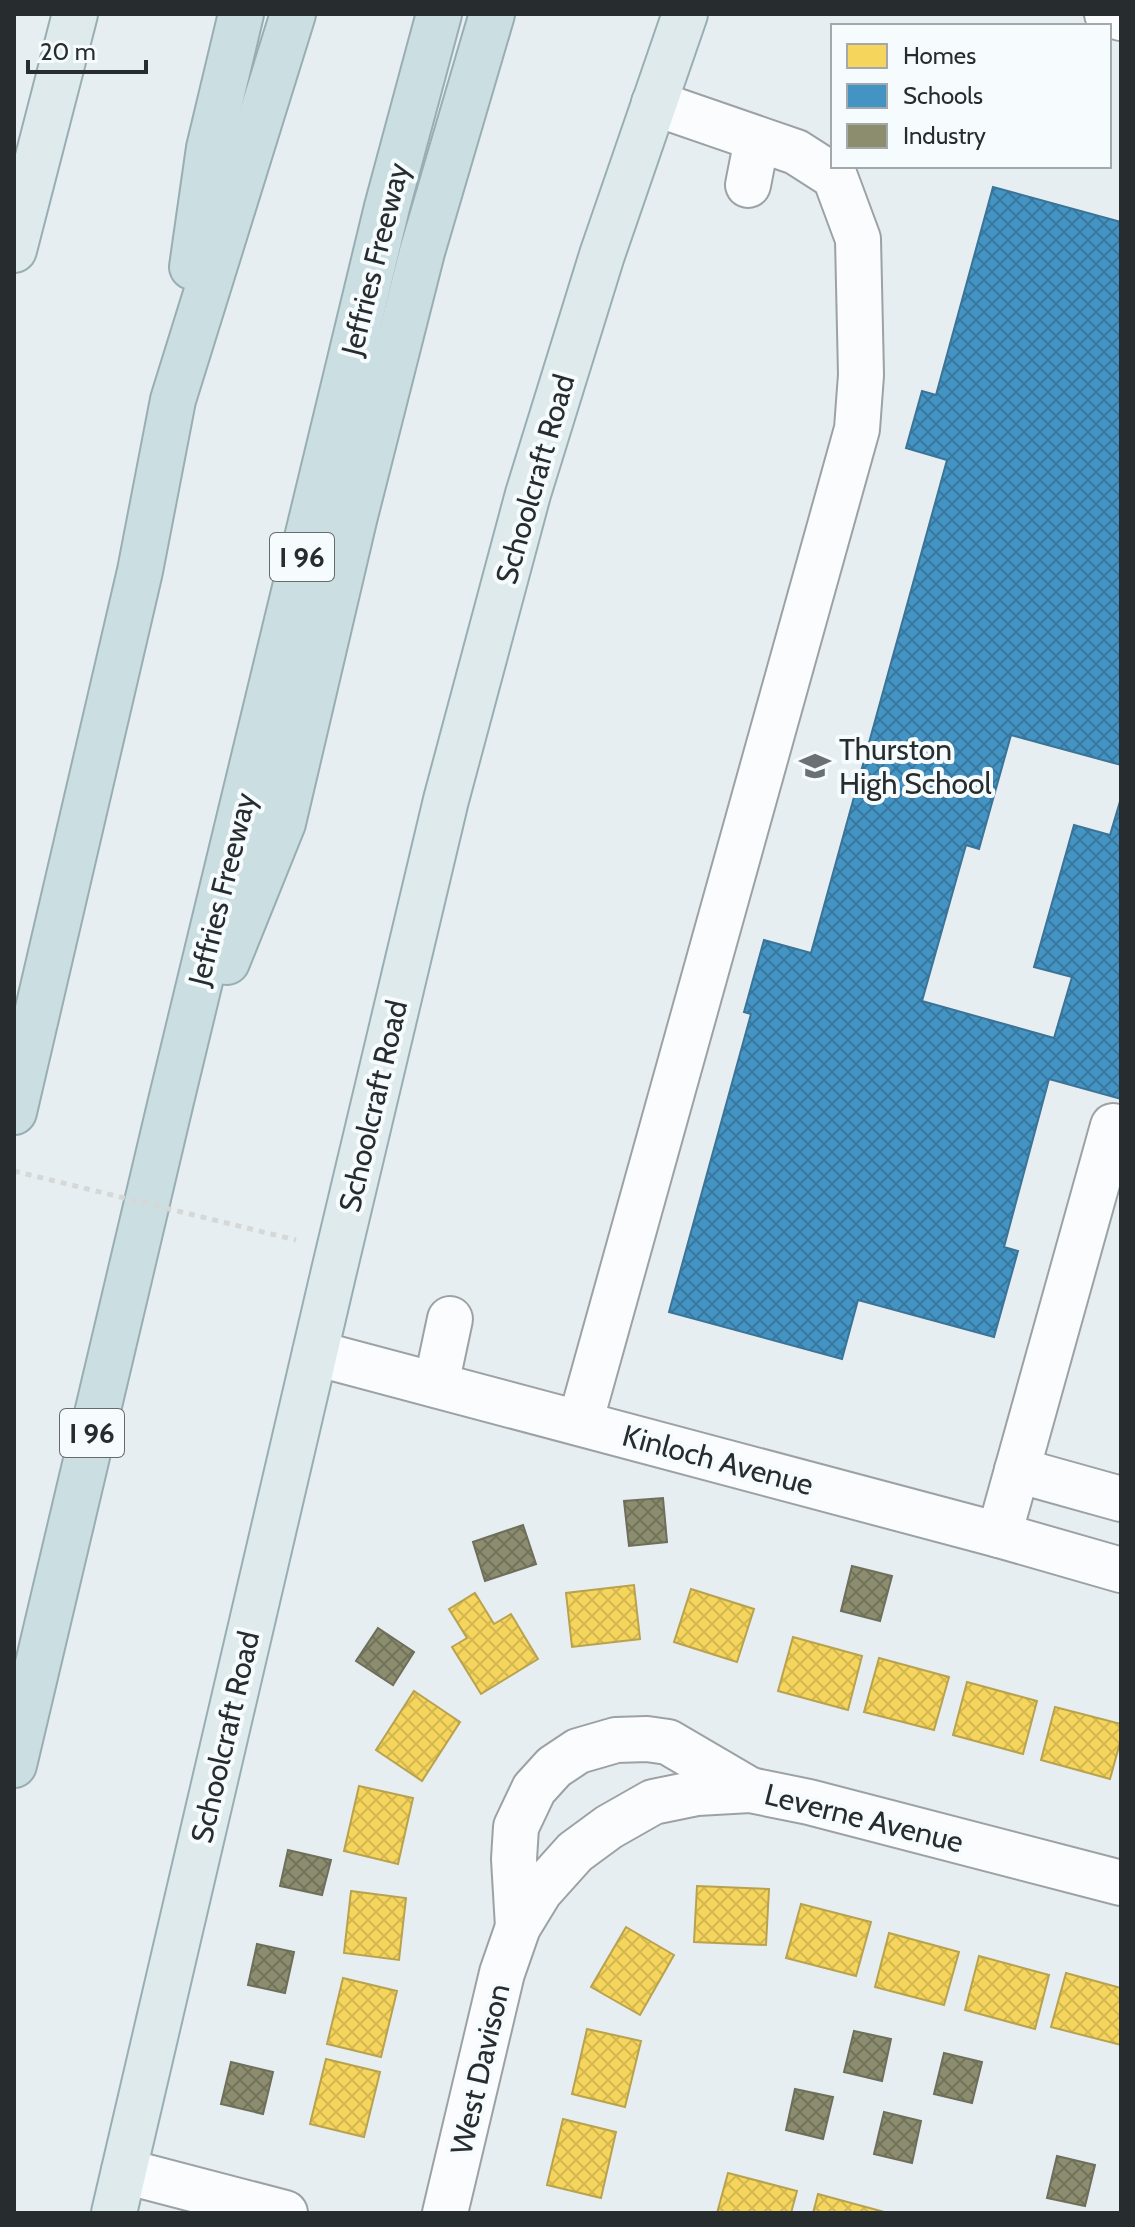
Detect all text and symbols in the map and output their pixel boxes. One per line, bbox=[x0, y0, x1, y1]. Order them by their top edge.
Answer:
scale bar bbox=[28, 24, 146, 74]
legend bbox=[831, 24, 1111, 168]
text: 20 m bbox=[40, 37, 96, 66]
text: Homes bbox=[903, 41, 976, 70]
text: Schools bbox=[903, 81, 983, 110]
text: Industry bbox=[903, 121, 986, 150]
street label: Jeffries Freeway bbox=[333, 159, 417, 360]
street label: Schoolcraft Road bbox=[487, 370, 583, 588]
road number: I 96 bbox=[270, 533, 334, 581]
place label: Thurston High School bbox=[839, 731, 992, 802]
school or university icon: Thurston High School bbox=[798, 749, 832, 783]
street label: Jeffries Freeway bbox=[180, 789, 264, 990]
street label: Schoolcraft Road bbox=[331, 996, 415, 1216]
road number: I 96 bbox=[60, 1409, 124, 1457]
street label: Kinloch Avenue bbox=[619, 1417, 817, 1503]
street label: Schoolcraft Road bbox=[183, 1627, 267, 1847]
street label: Leverne Avenue bbox=[761, 1775, 967, 1861]
street label: West Davison bbox=[442, 1980, 518, 2158]

